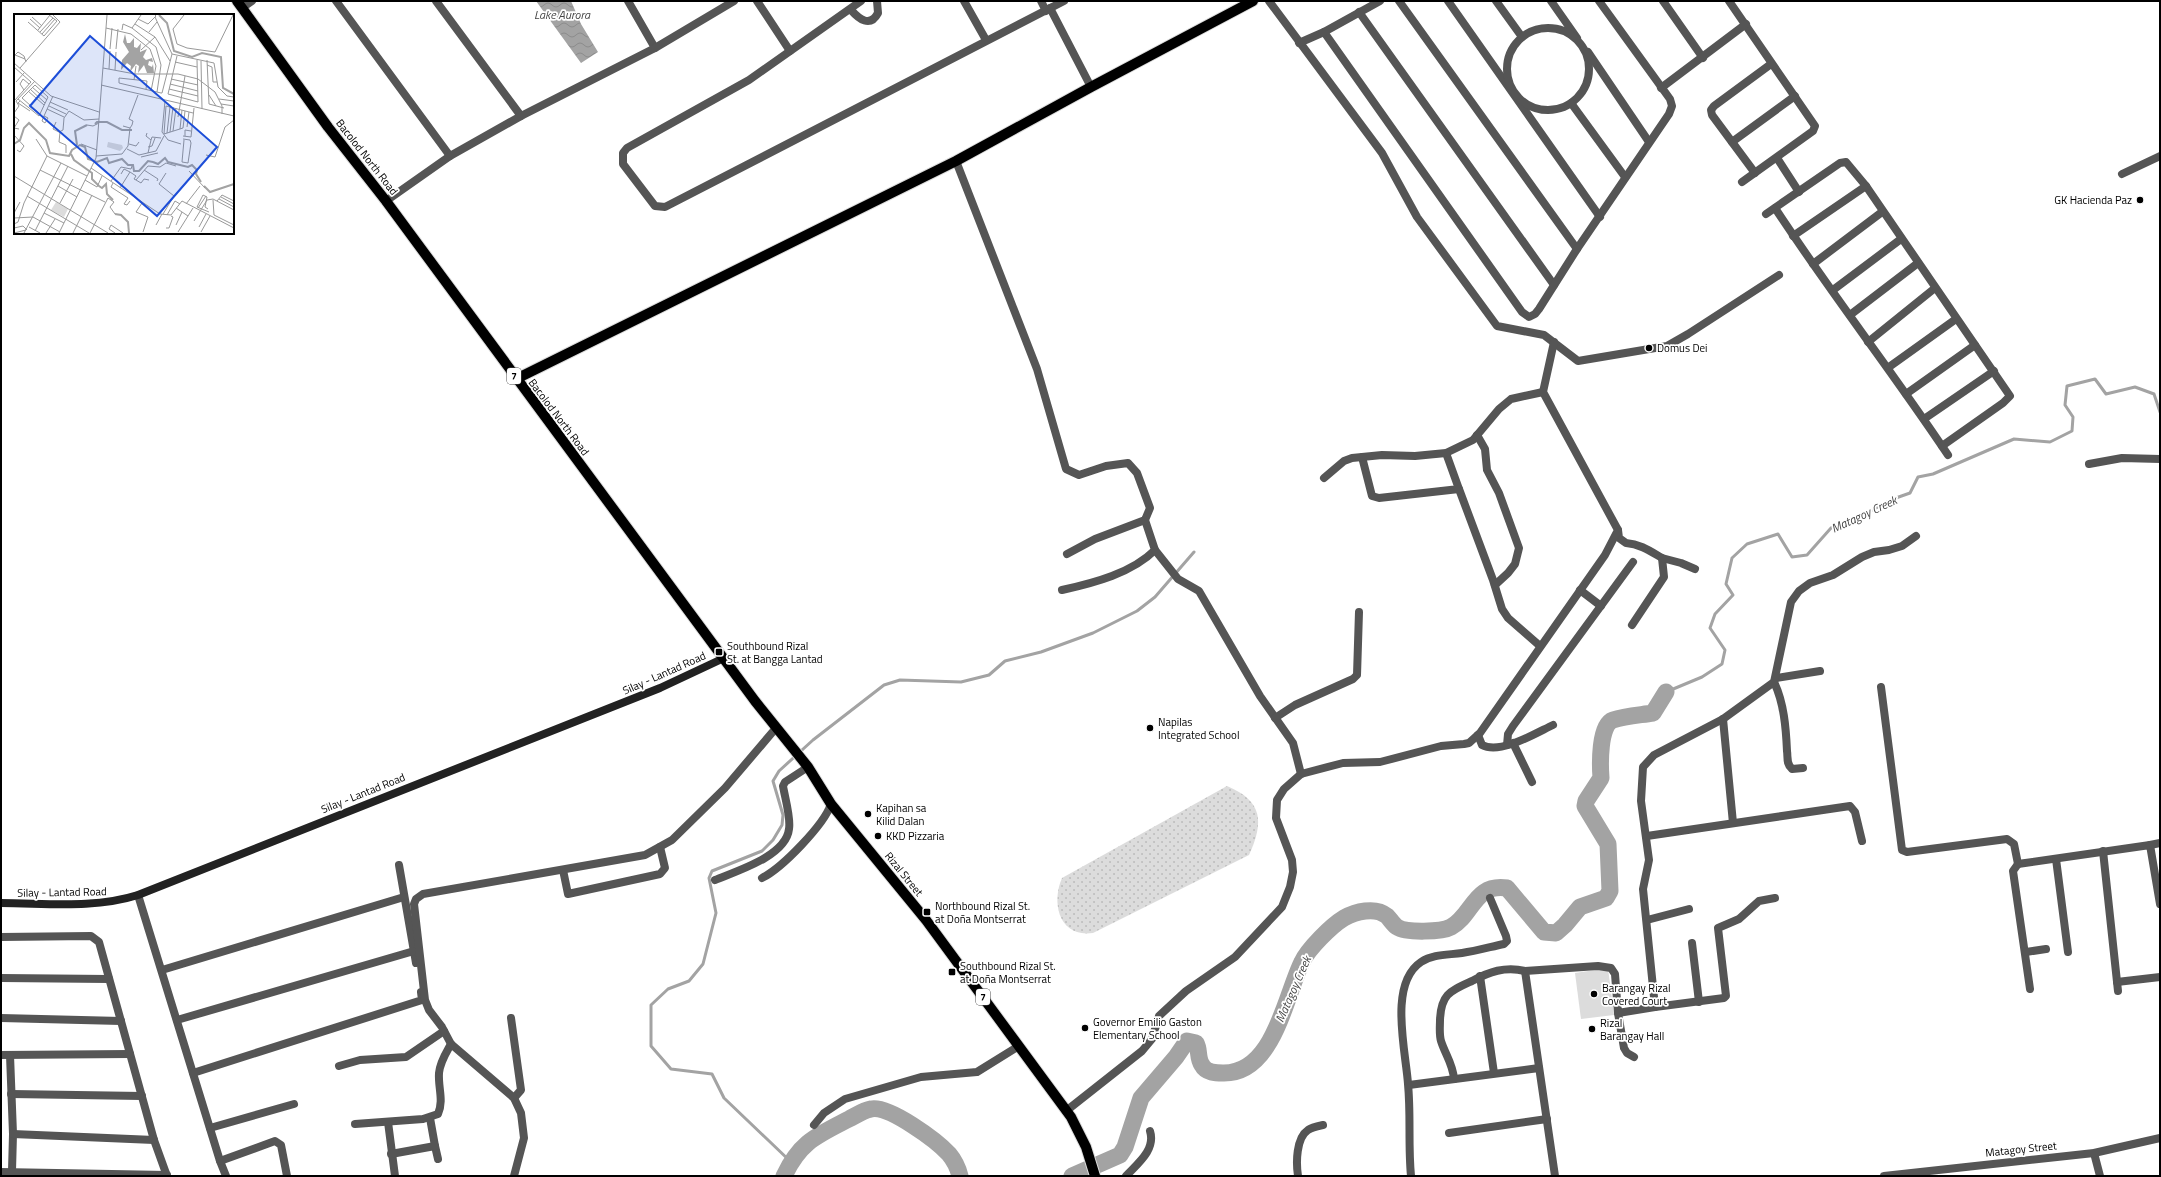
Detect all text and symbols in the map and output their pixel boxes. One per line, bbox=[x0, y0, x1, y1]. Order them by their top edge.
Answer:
water label: Lake Aurora bbox=[534, 5, 591, 24]
inset map bbox=[14, 14, 234, 234]
street label: Bacolod North Road bbox=[332, 116, 402, 198]
place label: GK Hacienda Paz bbox=[2054, 192, 2132, 208]
marker: GK Hacienda Paz bbox=[2135, 195, 2145, 205]
place label: Domus Dei bbox=[1657, 340, 1708, 356]
marker: Domus Dei bbox=[1644, 343, 1654, 353]
road number: 7 bbox=[507, 368, 521, 384]
street label: Bacolod North Road bbox=[525, 375, 593, 459]
water label: Matagoy Creek bbox=[1828, 490, 1902, 538]
place label: Southbound Rizal St. at Bangga Lantad bbox=[727, 638, 823, 667]
street label: Silay - Lantad Road bbox=[620, 647, 708, 698]
marker: Southbound Rizal St. at Bangga Lantad bbox=[714, 647, 724, 657]
place label: Napilas Integrated School bbox=[1158, 714, 1239, 743]
marker: Napilas Integrated School bbox=[1145, 723, 1155, 733]
street label: Silay - Lantad Road bbox=[319, 769, 408, 817]
place label: Kapihan sa Kilid Dalan bbox=[876, 800, 927, 829]
marker: Kapihan sa Kilid Dalan bbox=[863, 809, 873, 819]
place label: KKD Pizzaria bbox=[886, 828, 945, 844]
marker: KKD Pizzaria bbox=[873, 831, 883, 841]
street label: Rizal Street bbox=[881, 848, 927, 900]
street label: Silay - Lantad Road bbox=[17, 883, 107, 901]
place label: Northbound Rizal St. at Doña Montserrat bbox=[935, 898, 1030, 927]
marker: Northbound Rizal St. at Doña Montserrat bbox=[922, 907, 932, 917]
water label: Matagoy Creek bbox=[1270, 951, 1317, 1025]
place label: Southbound Rizal St. at Doña Montserrat bbox=[960, 958, 1056, 987]
marker: Southbound Rizal St. at Doña Montserrat bbox=[947, 967, 957, 977]
place label: Barangay Rizal Covered Court bbox=[1602, 980, 1671, 1009]
road number: 7 bbox=[976, 989, 990, 1005]
marker: Barangay Rizal Covered Court bbox=[1589, 989, 1599, 999]
place label: Governor Emilio Gaston Elementary School bbox=[1093, 1014, 1202, 1043]
place label: Rizal Barangay Hall bbox=[1600, 1015, 1664, 1044]
marker: Governor Emilio Gaston Elementary School bbox=[1080, 1023, 1090, 1033]
marker: Rizal Barangay Hall bbox=[1587, 1024, 1597, 1034]
street label: Matagoy Street bbox=[1985, 1137, 2058, 1161]

